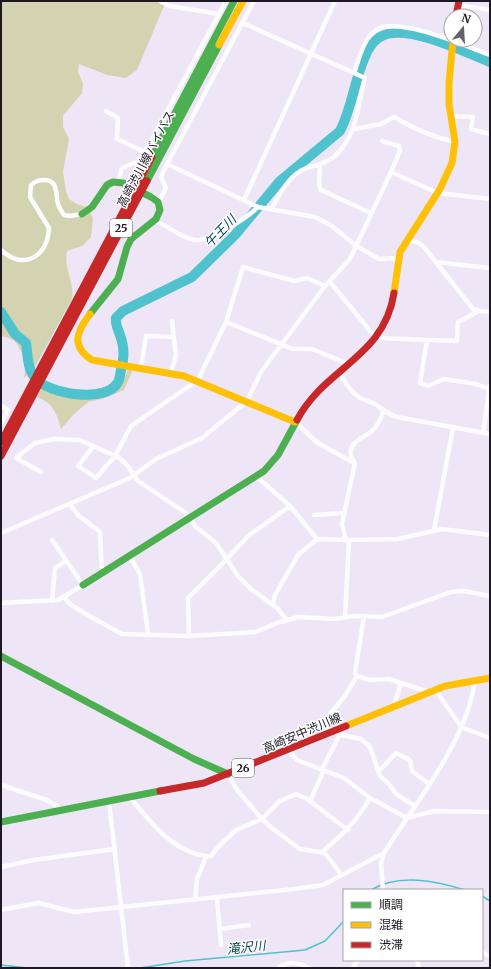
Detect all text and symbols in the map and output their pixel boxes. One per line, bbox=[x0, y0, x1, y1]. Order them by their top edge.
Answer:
north arrow bbox=[443, 8, 483, 48]
text: N bbox=[460, 10, 473, 27]
street label: 高崎渋川線バイパス bbox=[114, 108, 177, 210]
water label: 午王川 bbox=[201, 210, 241, 251]
road number: 25 bbox=[110, 219, 132, 237]
street label: 高崎安中渋川線 bbox=[260, 709, 343, 756]
road number: 26 bbox=[232, 759, 254, 777]
legend bbox=[343, 889, 483, 961]
text: 順調 bbox=[379, 897, 403, 912]
text: 混雑 bbox=[379, 917, 403, 932]
water label: 滝沢川 bbox=[226, 937, 268, 958]
text: 渋滞 bbox=[379, 937, 403, 952]

